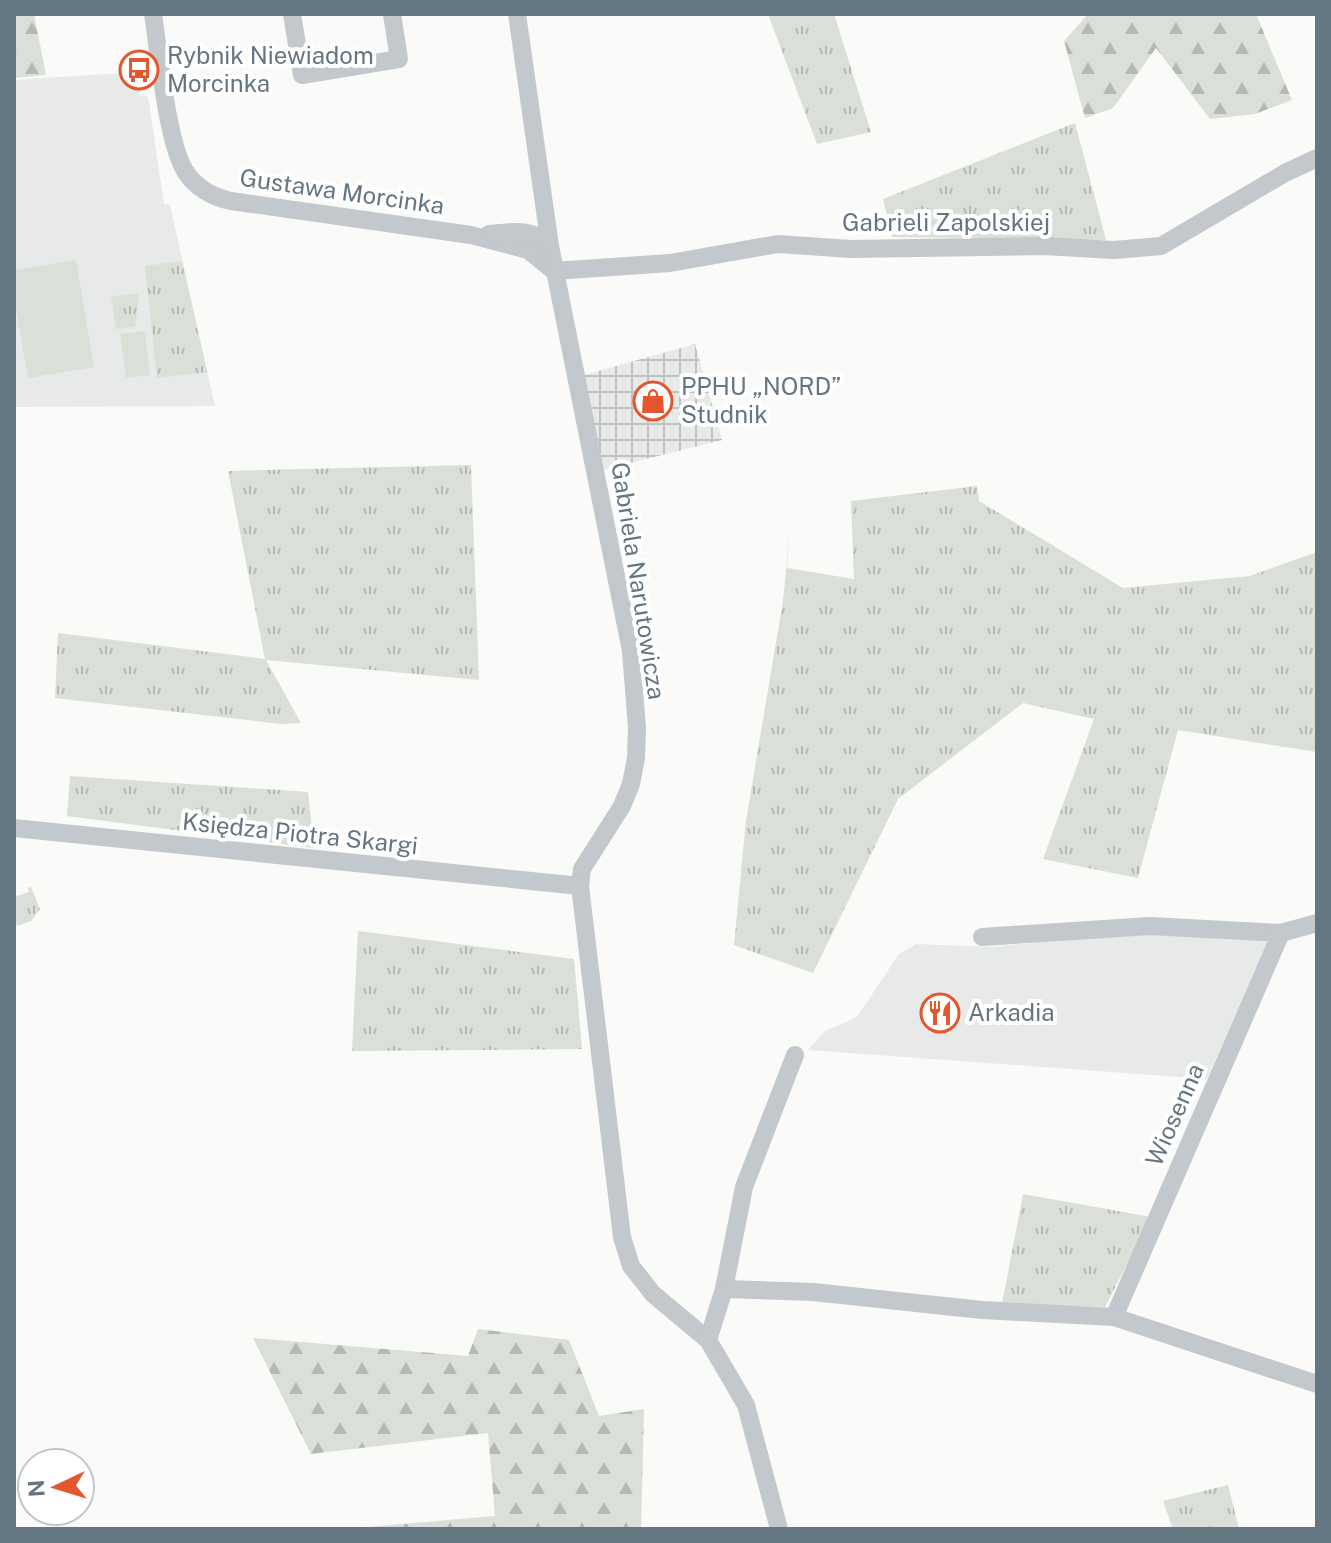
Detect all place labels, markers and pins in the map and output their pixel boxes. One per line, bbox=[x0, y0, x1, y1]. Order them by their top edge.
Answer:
place label: Rybnik Niewiadom Morcinka bbox=[167, 41, 374, 97]
bus stop icon: Rybnik Niewiadom Morcinka bbox=[118, 49, 160, 91]
place label: PPHU „NORD” Studnik bbox=[681, 372, 841, 428]
shop icon: PPHU „NORD” Studnik bbox=[632, 380, 674, 422]
restaurant icon: Arkadia bbox=[919, 992, 961, 1034]
place label: Arkadia bbox=[968, 998, 1055, 1026]

